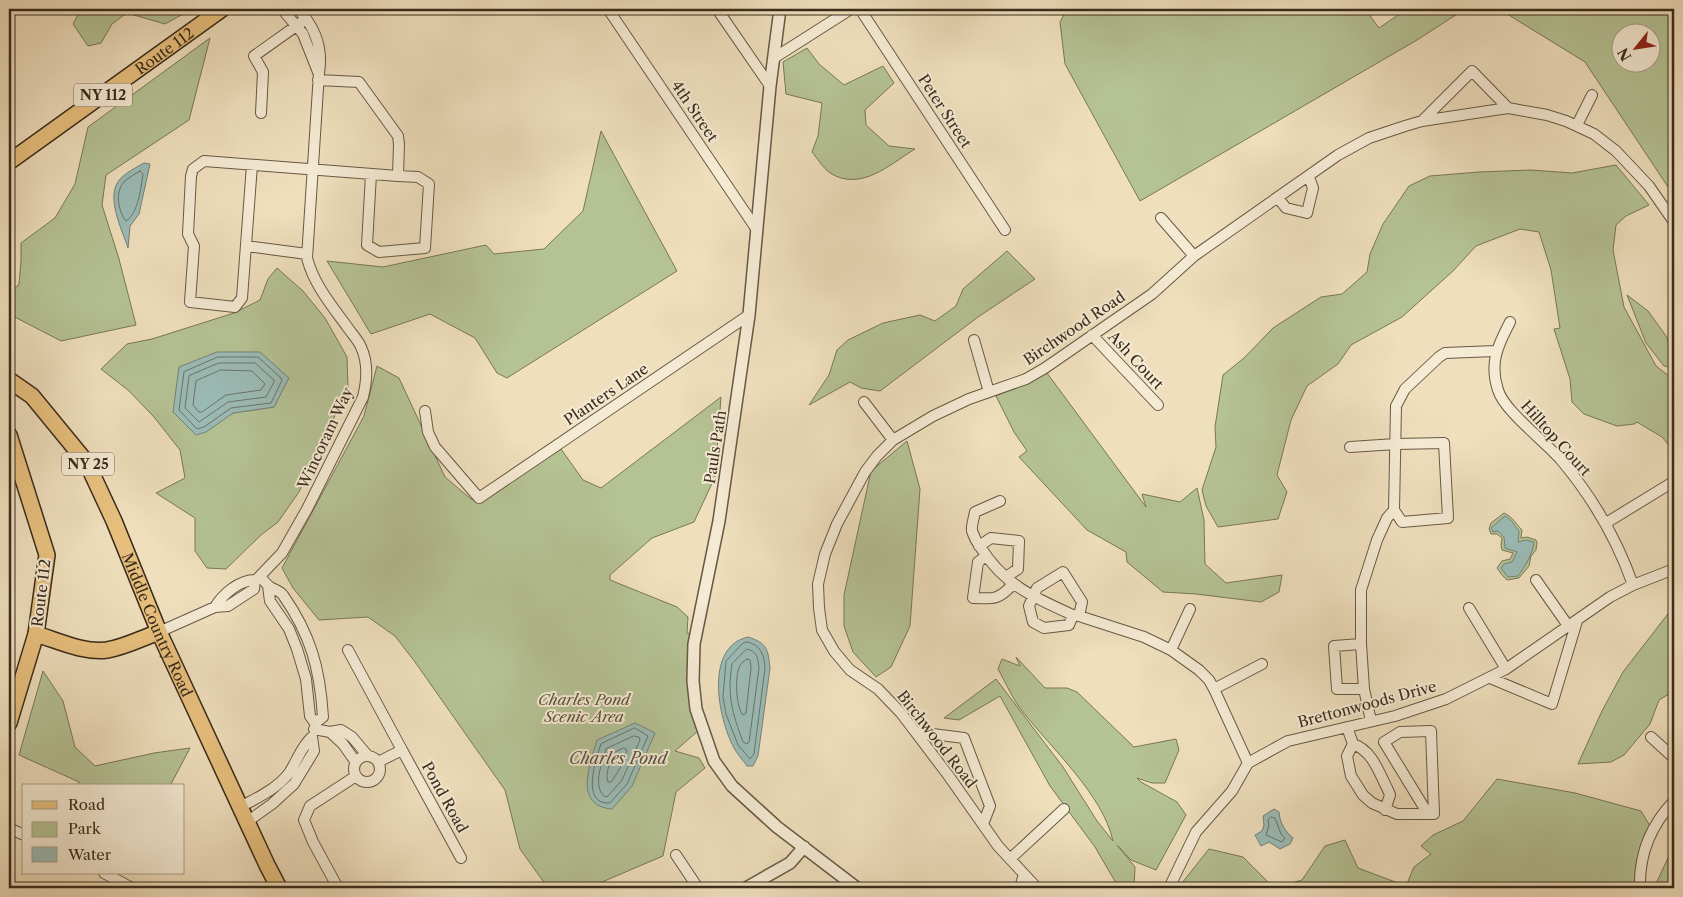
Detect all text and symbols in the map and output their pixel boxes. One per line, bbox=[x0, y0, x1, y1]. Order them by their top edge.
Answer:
north arrow bbox=[1610, 22, 1660, 72]
street label: Route 112 bbox=[131, 23, 197, 78]
text: N bbox=[1614, 45, 1636, 64]
street label: Peter Street bbox=[914, 71, 976, 152]
street label: 4th Street bbox=[668, 77, 723, 146]
road number: NY 112 bbox=[74, 84, 132, 106]
street label: Birchwood Road bbox=[1020, 287, 1128, 369]
street label: Ash Court bbox=[1104, 326, 1168, 394]
street label: Planters Lane bbox=[560, 359, 652, 429]
street label: Wincoram Way bbox=[293, 384, 357, 493]
street label: Hilltop Court bbox=[1517, 396, 1596, 480]
street label: Pauls Path bbox=[700, 408, 730, 485]
road number: NY 25 bbox=[62, 452, 114, 476]
street label: Middle Country Road bbox=[118, 550, 197, 700]
street label: Route 112 bbox=[27, 558, 55, 628]
street label: Brettonwoods Drive bbox=[1296, 676, 1438, 732]
street label: Birchwood Road bbox=[893, 686, 981, 792]
park label: Charles Pond Scenic Area bbox=[538, 690, 632, 726]
water label: Charles Pond bbox=[569, 748, 668, 768]
street label: Pond Road bbox=[418, 758, 472, 836]
legend bbox=[22, 784, 185, 874]
text: Road bbox=[68, 795, 105, 814]
text: Park bbox=[68, 819, 102, 838]
text: Water bbox=[67, 845, 112, 864]

